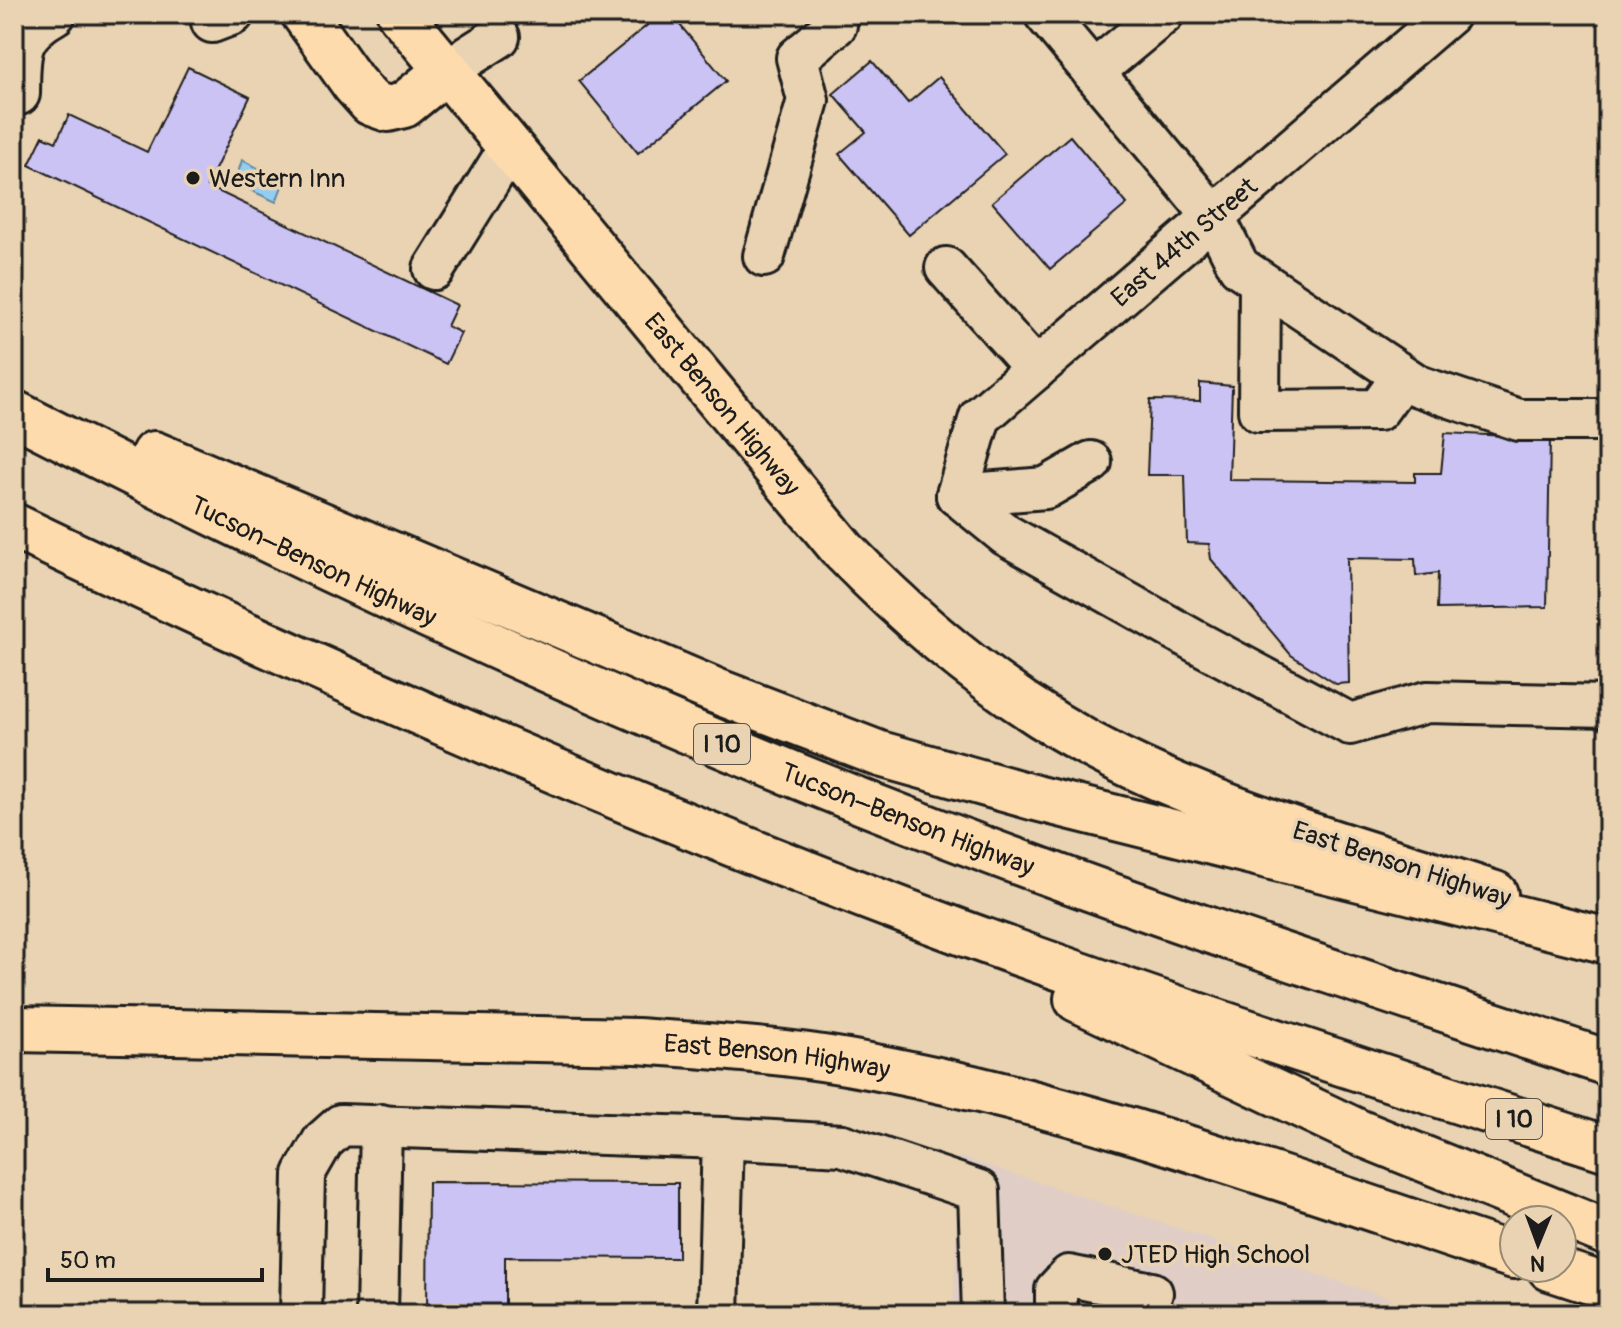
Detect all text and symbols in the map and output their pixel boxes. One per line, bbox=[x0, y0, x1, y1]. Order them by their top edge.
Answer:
place label: Western Inn bbox=[209, 163, 345, 195]
marker: Western Inn bbox=[184, 169, 202, 187]
street label: East 44th Street bbox=[1105, 171, 1264, 314]
street label: East Benson Highway bbox=[637, 307, 806, 503]
street label: Tucson–Benson Highway bbox=[184, 489, 442, 634]
road number: I 10 bbox=[694, 724, 750, 764]
street label: Tucson–Benson Highway bbox=[776, 756, 1039, 884]
street label: East Benson Highway bbox=[1289, 815, 1515, 915]
street label: East Benson Highway bbox=[663, 1028, 893, 1087]
road number: I 10 bbox=[1486, 1099, 1542, 1139]
north arrow bbox=[1498, 1204, 1578, 1284]
scale bar bbox=[48, 1232, 262, 1282]
place label: JTED High School bbox=[1121, 1239, 1310, 1271]
marker: JTED High School bbox=[1096, 1245, 1114, 1263]
text: 50 m bbox=[60, 1246, 116, 1275]
text: N bbox=[1530, 1249, 1545, 1277]

